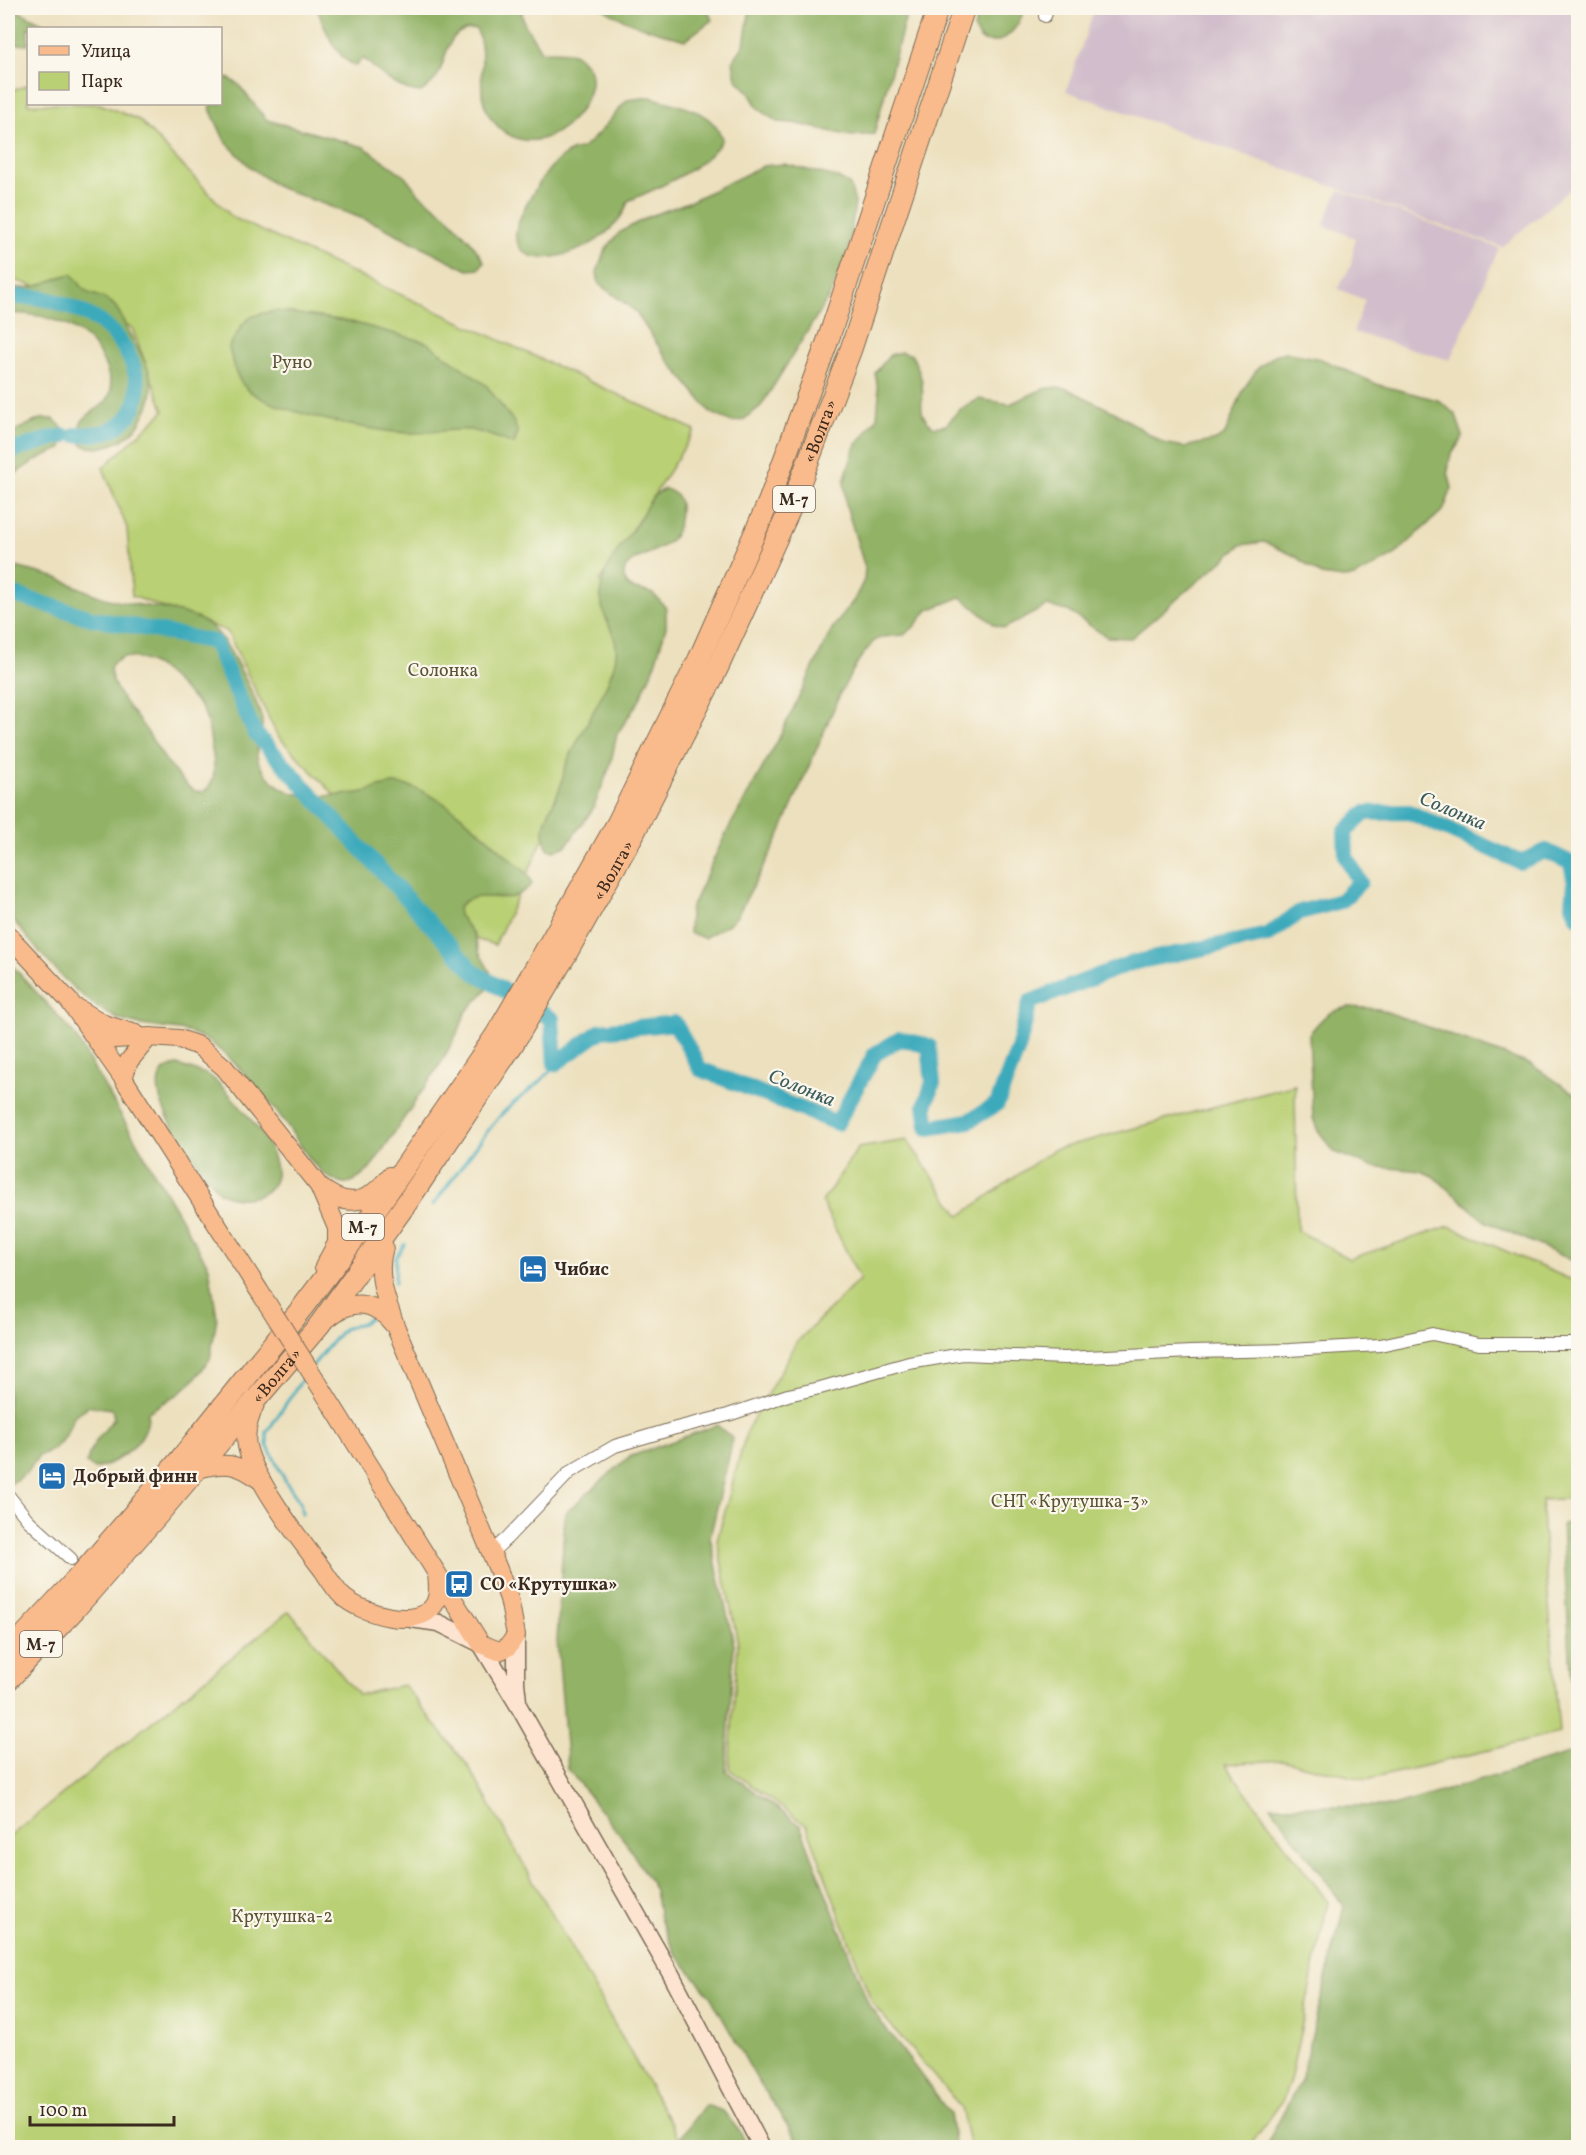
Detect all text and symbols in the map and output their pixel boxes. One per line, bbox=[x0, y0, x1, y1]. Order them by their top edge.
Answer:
legend bbox=[27, 27, 222, 105]
text: Улица bbox=[81, 40, 131, 65]
text: Парк bbox=[81, 70, 123, 95]
park label: Руно bbox=[272, 351, 312, 376]
street label: «Волга» bbox=[798, 396, 845, 467]
road number: М-7 bbox=[773, 486, 815, 512]
park label: Солонка bbox=[408, 659, 478, 684]
water label: Солонка bbox=[1415, 785, 1490, 838]
street label: «Волга» bbox=[587, 836, 641, 906]
water label: Солонка bbox=[764, 1063, 839, 1115]
road number: М-7 bbox=[342, 1214, 384, 1240]
hotel icon: Чибис bbox=[517, 1253, 549, 1285]
place label: Чибис bbox=[554, 1258, 609, 1283]
street label: «Волга» bbox=[247, 1343, 308, 1410]
hotel icon: Добрый финн bbox=[36, 1460, 68, 1492]
place label: Добрый финн bbox=[73, 1465, 198, 1490]
park label: СНТ «Крутушка-3» bbox=[991, 1490, 1149, 1515]
bus stop icon: СО «Крутушка» bbox=[443, 1568, 475, 1600]
place label: СО «Крутушка» bbox=[480, 1573, 618, 1598]
road number: М-7 bbox=[20, 1631, 62, 1657]
park label: Крутушка-2 bbox=[231, 1905, 333, 1930]
scale bar bbox=[30, 2089, 174, 2127]
text: 100 m bbox=[39, 2099, 88, 2124]

